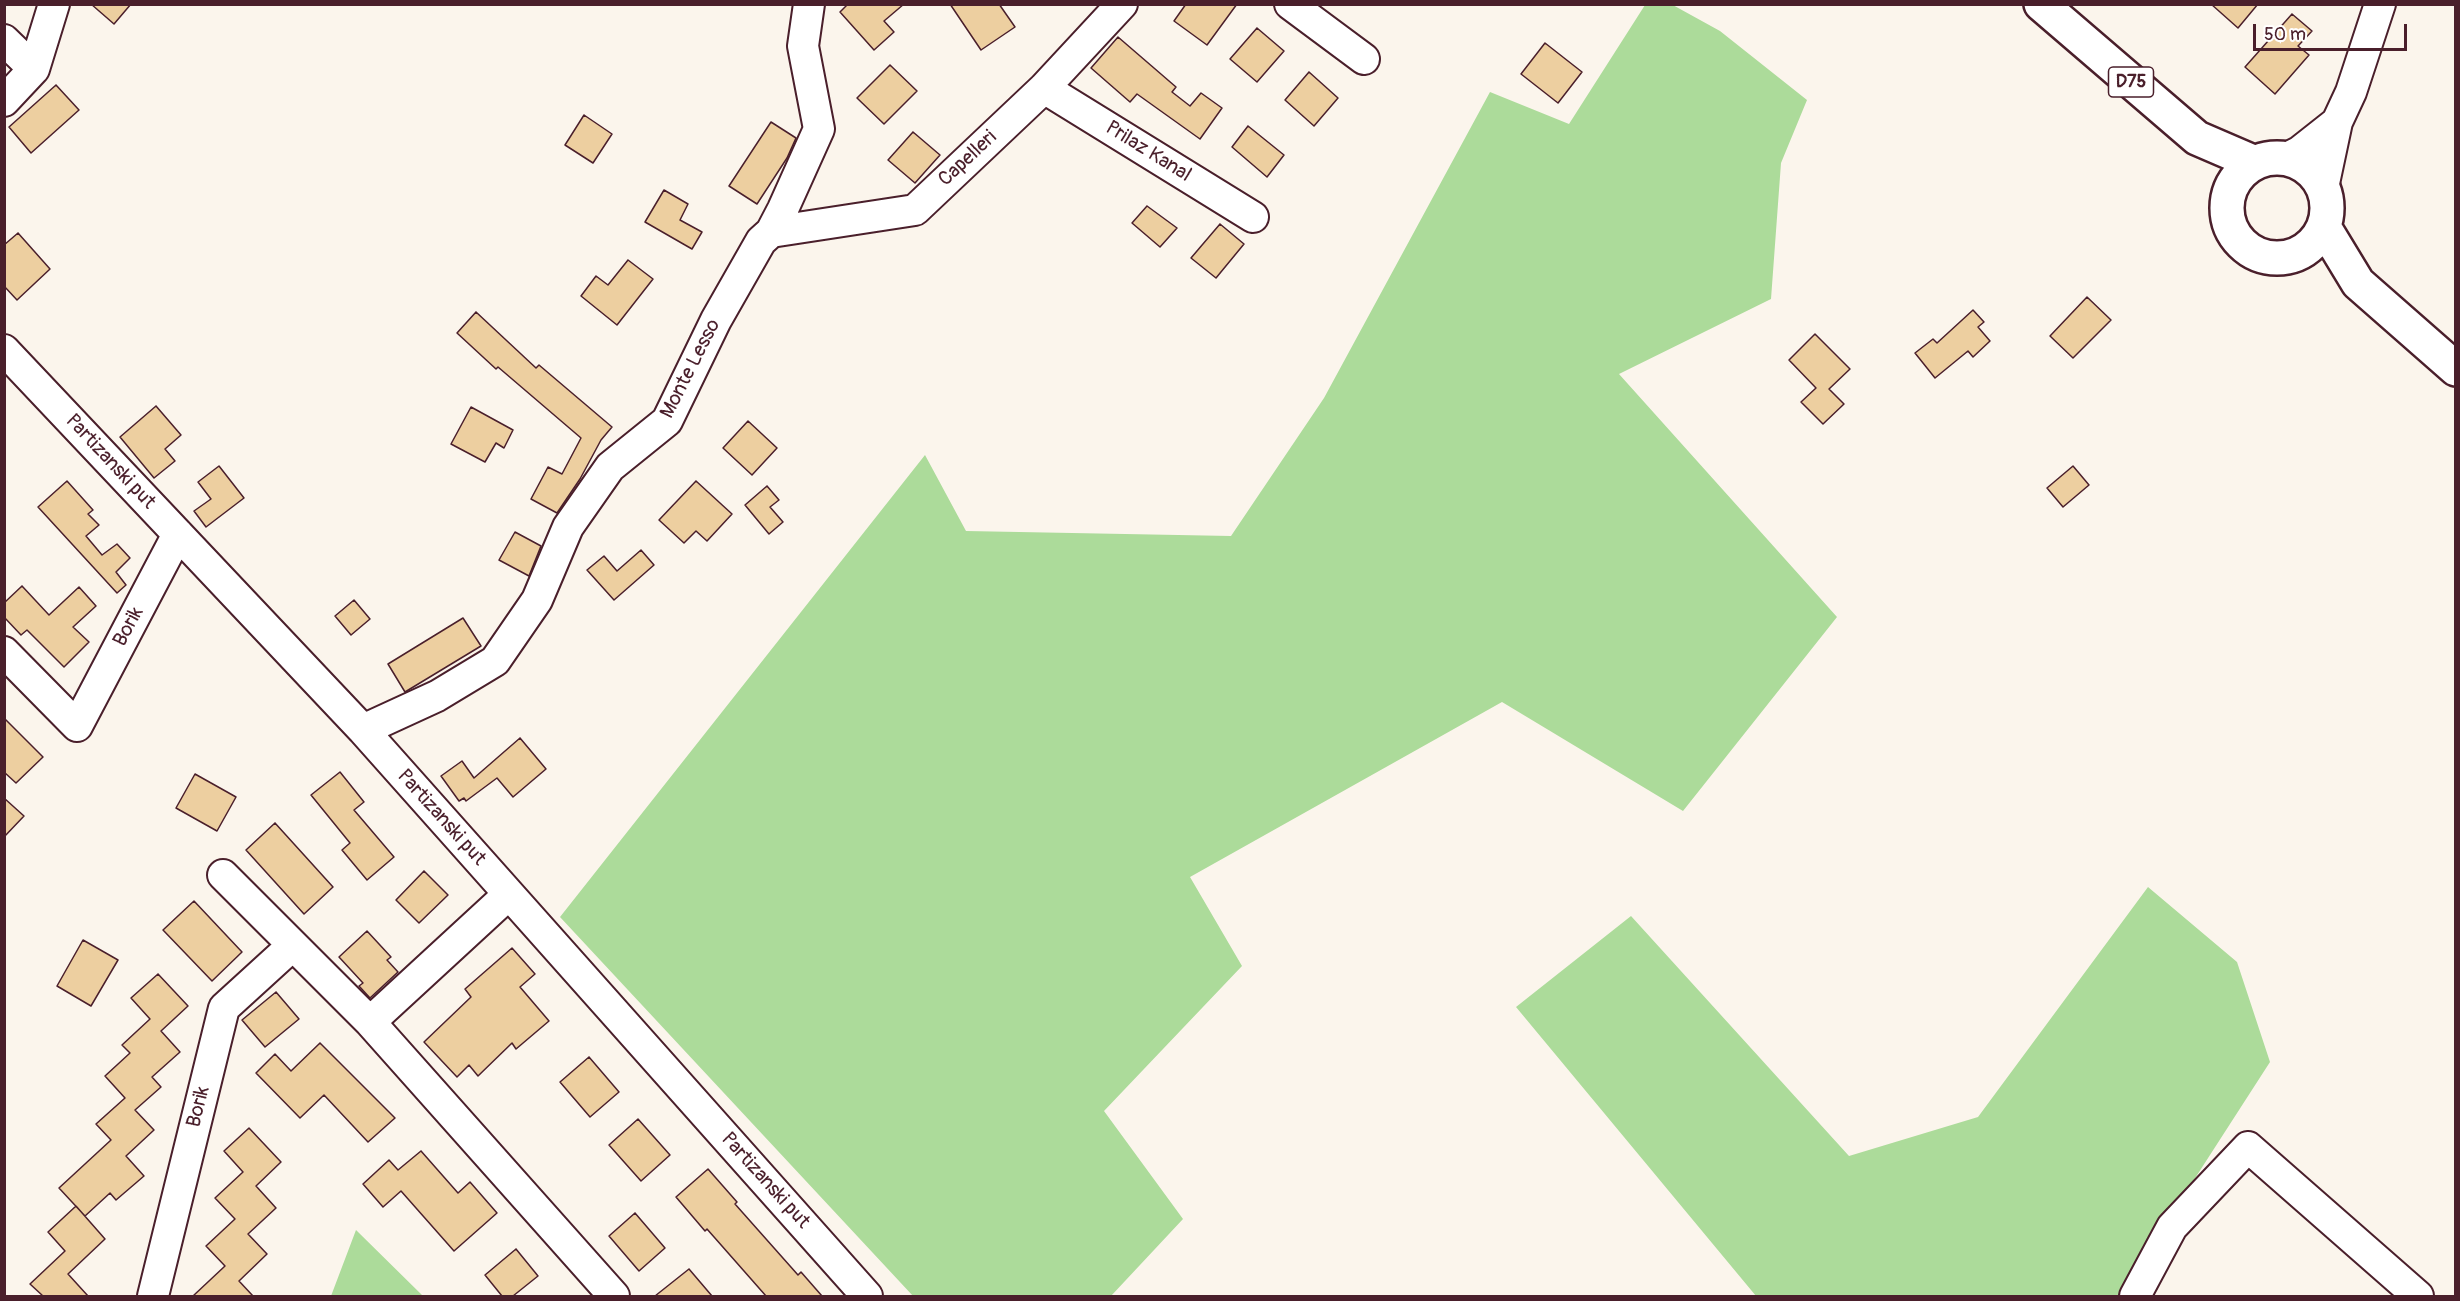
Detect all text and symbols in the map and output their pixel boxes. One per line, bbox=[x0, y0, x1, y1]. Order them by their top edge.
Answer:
scale bar bbox=[2256, 12, 2410, 50]
text: 50 m bbox=[2264, 23, 2306, 46]
road number: D75 bbox=[2108, 67, 2154, 97]
street label: Prilaz Kanal bbox=[1101, 116, 1195, 188]
street label: Capelleri bbox=[934, 126, 1002, 192]
street label: Monte Lesso bbox=[656, 315, 726, 423]
street label: Partizanski put bbox=[60, 410, 160, 514]
street label: Borik bbox=[109, 603, 149, 651]
street label: Partizanski put bbox=[392, 765, 490, 871]
street label: Borik bbox=[182, 1084, 216, 1130]
street label: Partizanski put bbox=[716, 1128, 814, 1234]

